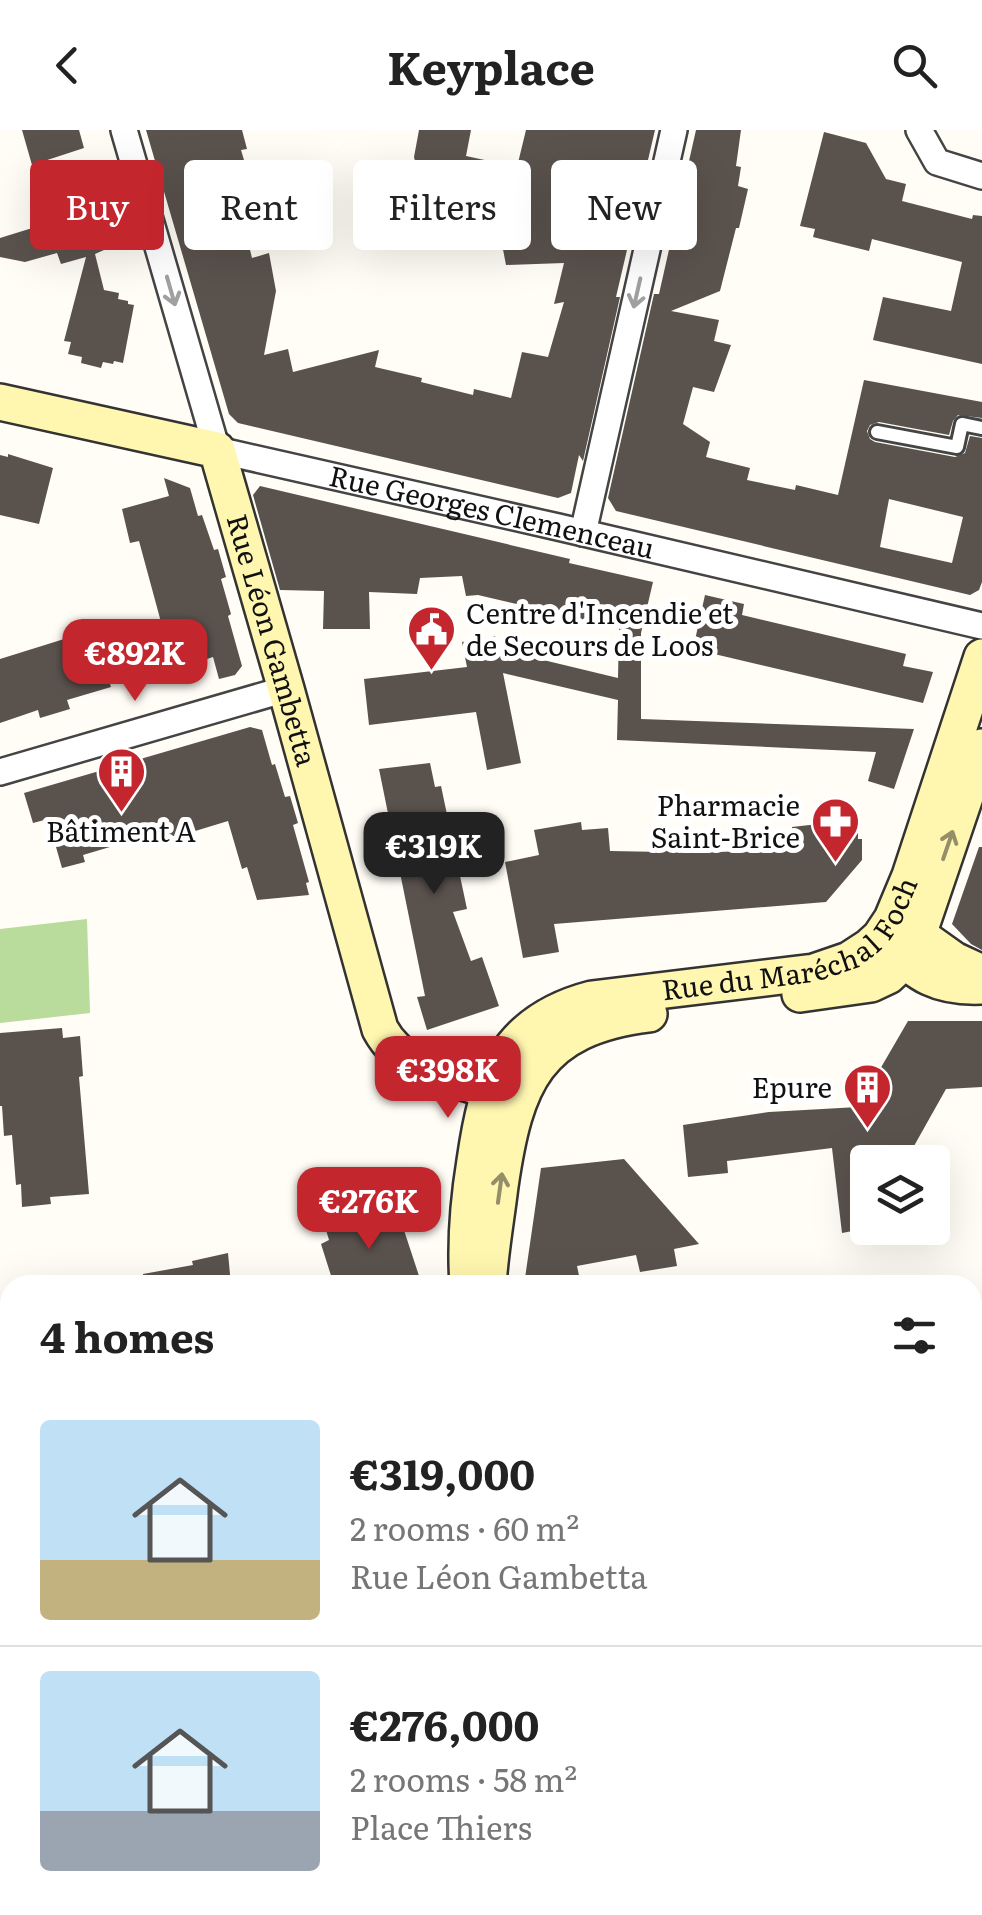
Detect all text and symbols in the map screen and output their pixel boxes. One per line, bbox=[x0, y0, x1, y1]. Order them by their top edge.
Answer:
text: Keyplace bbox=[387, 32, 595, 99]
icon: back bbox=[40, 38, 95, 93]
icon: search bbox=[887, 38, 942, 93]
chip: Buy bbox=[30, 160, 164, 250]
chip: Rent bbox=[184, 160, 333, 250]
chip: Filters bbox=[353, 160, 531, 250]
chip: New bbox=[551, 160, 697, 250]
one-way arrow bbox=[163, 275, 181, 306]
one-way arrow bbox=[627, 276, 646, 308]
street label: Rue Georges Clemenceau bbox=[326, 453, 659, 568]
street label: Rue Léon Gambetta bbox=[217, 509, 329, 770]
place label: Centre d'Incendie et de Secours de Loos bbox=[466, 591, 734, 665]
public building icon: Centre d'Incendie et de Secours de Loos bbox=[405, 604, 457, 672]
pin: €892K bbox=[65, 619, 205, 704]
text: €892K bbox=[84, 627, 186, 675]
building icon: Bâtiment A bbox=[95, 746, 147, 814]
place label: Pharmacie Saint-Brice bbox=[651, 783, 800, 857]
pharmacy icon: Pharmacie Saint-Brice bbox=[809, 796, 861, 864]
place label: Bâtiment A bbox=[46, 809, 196, 851]
pin: €319K bbox=[364, 812, 504, 897]
text: €319K bbox=[386, 820, 482, 868]
one-way arrow bbox=[941, 830, 959, 862]
street label: Rue du Maréchal Foch bbox=[659, 870, 926, 1009]
pin: €398K bbox=[378, 1036, 518, 1121]
text: €398K bbox=[397, 1044, 499, 1092]
building icon: Epure bbox=[841, 1062, 893, 1130]
place label: Epure bbox=[752, 1065, 832, 1107]
map controls bbox=[850, 1145, 950, 1245]
button: layers bbox=[850, 1145, 950, 1245]
pin: €276K bbox=[299, 1167, 439, 1252]
one-way arrow bbox=[492, 1173, 510, 1205]
text: €276K bbox=[319, 1175, 419, 1223]
text: 4 homes bbox=[40, 1304, 214, 1366]
icon: filters bbox=[887, 1308, 942, 1363]
text: €319,000 bbox=[350, 1441, 535, 1503]
icon: home bbox=[120, 1460, 240, 1580]
text: 2 rooms · 60 m² bbox=[350, 1503, 579, 1551]
text: Rue Léon Gambetta bbox=[350, 1551, 647, 1599]
text: €276,000 bbox=[350, 1692, 539, 1754]
icon: home bbox=[120, 1711, 240, 1831]
text: 2 rooms · 58 m² bbox=[350, 1754, 577, 1802]
text: Place Thiers bbox=[350, 1802, 532, 1850]

